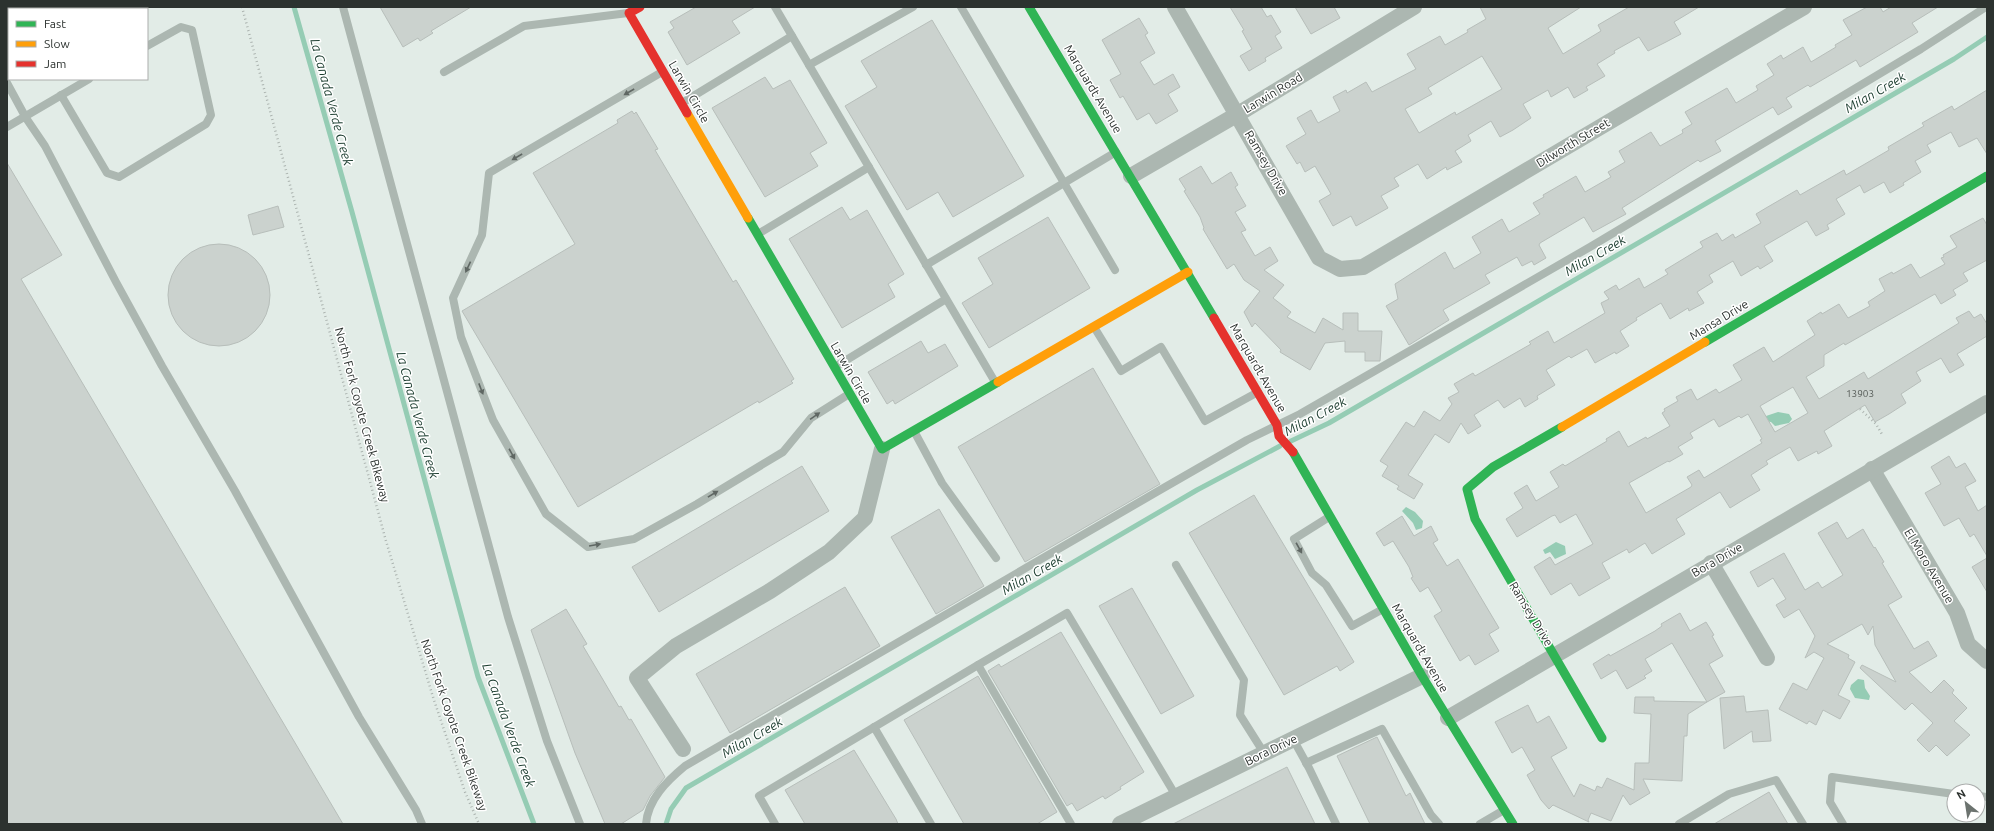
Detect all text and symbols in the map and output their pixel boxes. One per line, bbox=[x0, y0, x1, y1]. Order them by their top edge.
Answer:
legend bbox=[8, 8, 148, 80]
text: Fast bbox=[44, 17, 66, 30]
text: Slow bbox=[44, 37, 70, 50]
water label: La Canada Verde Creek bbox=[308, 37, 356, 167]
street label: Marquardt Avenue bbox=[1062, 42, 1125, 135]
text: Jam bbox=[44, 57, 66, 70]
street label: Larwin Circle bbox=[667, 59, 712, 125]
water label: Milan Creek bbox=[1842, 69, 1908, 115]
street label: Larwin Road bbox=[1241, 70, 1305, 115]
one-way arrow bbox=[623, 88, 635, 95]
street label: Dilworth Street bbox=[1534, 115, 1612, 170]
street label: Ramsey Drive bbox=[1243, 128, 1290, 197]
one-way arrow bbox=[511, 153, 523, 160]
water label: Milan Creek bbox=[1562, 232, 1628, 278]
one-way arrow bbox=[465, 261, 471, 272]
street label: Mansa Drive bbox=[1687, 297, 1750, 342]
street label: Marquardt Avenue bbox=[1228, 321, 1289, 415]
street label: North Fork Coyote Creek Bikeway bbox=[333, 326, 392, 504]
street label: Larwin Circle bbox=[829, 340, 874, 406]
water label: La Canada Verde Creek bbox=[394, 350, 442, 480]
one-way arrow bbox=[479, 384, 485, 396]
house number: 13903 bbox=[1846, 388, 1874, 399]
water label: Milan Creek bbox=[1282, 394, 1349, 438]
one-way arrow bbox=[810, 412, 820, 420]
one-way arrow bbox=[509, 448, 516, 460]
one-way arrow bbox=[707, 491, 719, 498]
street label: El Moro Avenue bbox=[1902, 526, 1957, 605]
street label: Bora Drive bbox=[1689, 540, 1744, 579]
one-way arrow bbox=[589, 542, 602, 548]
one-way arrow bbox=[1296, 542, 1302, 554]
water label: Milan Creek bbox=[999, 551, 1065, 597]
street label: Ramsey Drive bbox=[1507, 579, 1556, 648]
street label: Marquardt Avenue bbox=[1390, 601, 1451, 695]
street label: North Fork Coyote Creek Bikeway bbox=[419, 637, 490, 812]
water label: La Canada Verde Creek bbox=[480, 661, 538, 789]
water label: Milan Creek bbox=[719, 714, 785, 760]
street label: Bora Drive bbox=[1243, 731, 1299, 768]
north arrow bbox=[1946, 783, 1986, 823]
text: N bbox=[1954, 787, 1968, 802]

